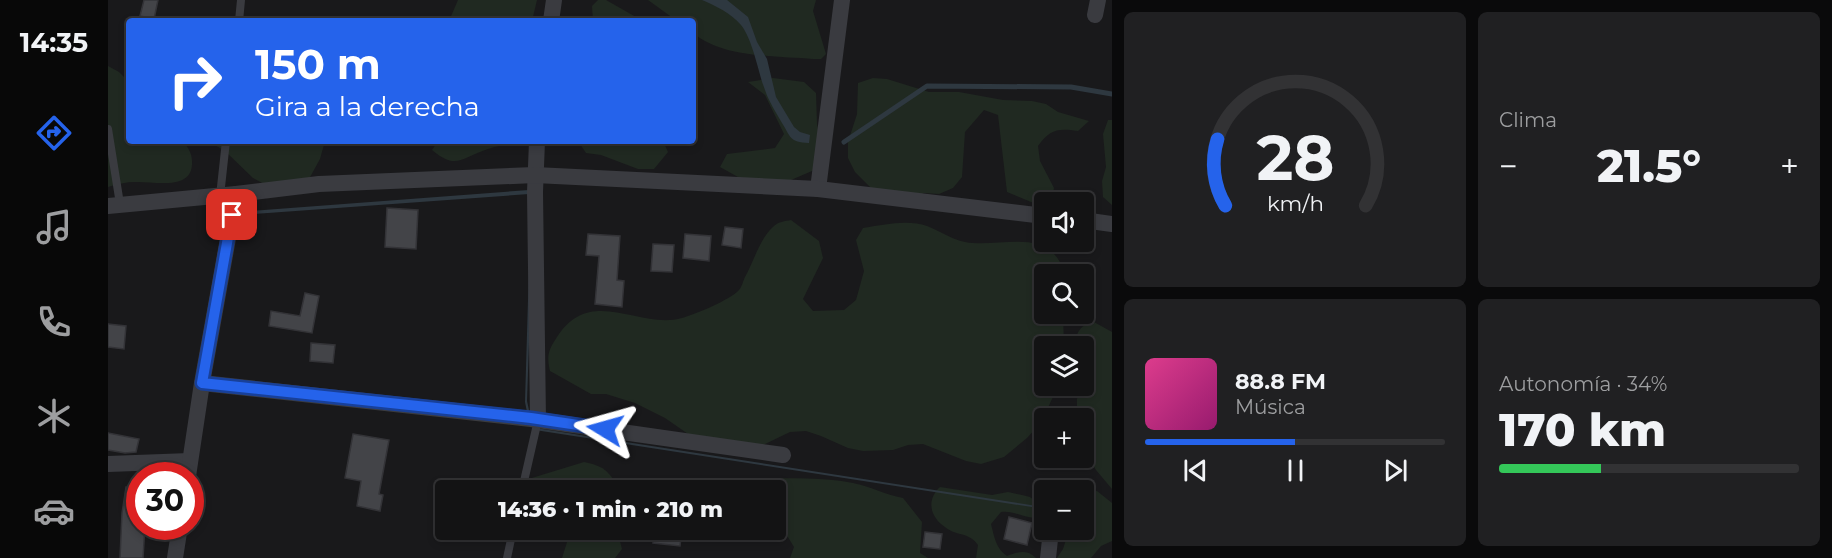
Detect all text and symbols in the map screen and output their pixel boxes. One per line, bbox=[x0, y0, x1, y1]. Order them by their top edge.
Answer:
text: 14:35 bbox=[20, 26, 88, 59]
text: 150 m bbox=[255, 38, 381, 90]
icon: right bbox=[156, 42, 234, 120]
text: Gira a la derecha bbox=[255, 90, 480, 123]
text: Clima bbox=[1499, 108, 1557, 132]
icon: directions bbox=[33, 112, 75, 154]
text: 28 bbox=[1256, 120, 1334, 196]
text: 21.5° bbox=[1597, 138, 1701, 193]
text: − bbox=[1499, 146, 1518, 186]
text: + bbox=[1780, 146, 1799, 186]
pin bbox=[206, 189, 257, 240]
text: km/h bbox=[1266, 191, 1324, 217]
map controls bbox=[1034, 192, 1094, 540]
button: sound bbox=[1034, 192, 1094, 252]
icon: arrive bbox=[215, 198, 248, 231]
icon: music bbox=[33, 206, 75, 248]
button: search bbox=[1034, 264, 1094, 324]
icon: phone bbox=[33, 301, 75, 343]
button: layers bbox=[1034, 336, 1094, 396]
text: 88.8 FM bbox=[1235, 368, 1326, 395]
text: Autonomía · 34% bbox=[1499, 372, 1667, 396]
icon: climate bbox=[33, 395, 75, 437]
text: Música bbox=[1235, 395, 1306, 419]
position arrow bbox=[573, 397, 637, 461]
text: 170 km bbox=[1499, 402, 1666, 457]
button: + bbox=[1034, 408, 1094, 468]
icon: previous bbox=[1179, 454, 1212, 487]
icon: pause bbox=[1279, 454, 1312, 487]
icon: next bbox=[1379, 454, 1412, 487]
speed limit sign: 30 bbox=[126, 462, 204, 540]
button: − bbox=[1034, 480, 1094, 540]
icon: car bbox=[33, 490, 75, 532]
text: 14:36 · 1 min · 210 m bbox=[498, 496, 723, 523]

